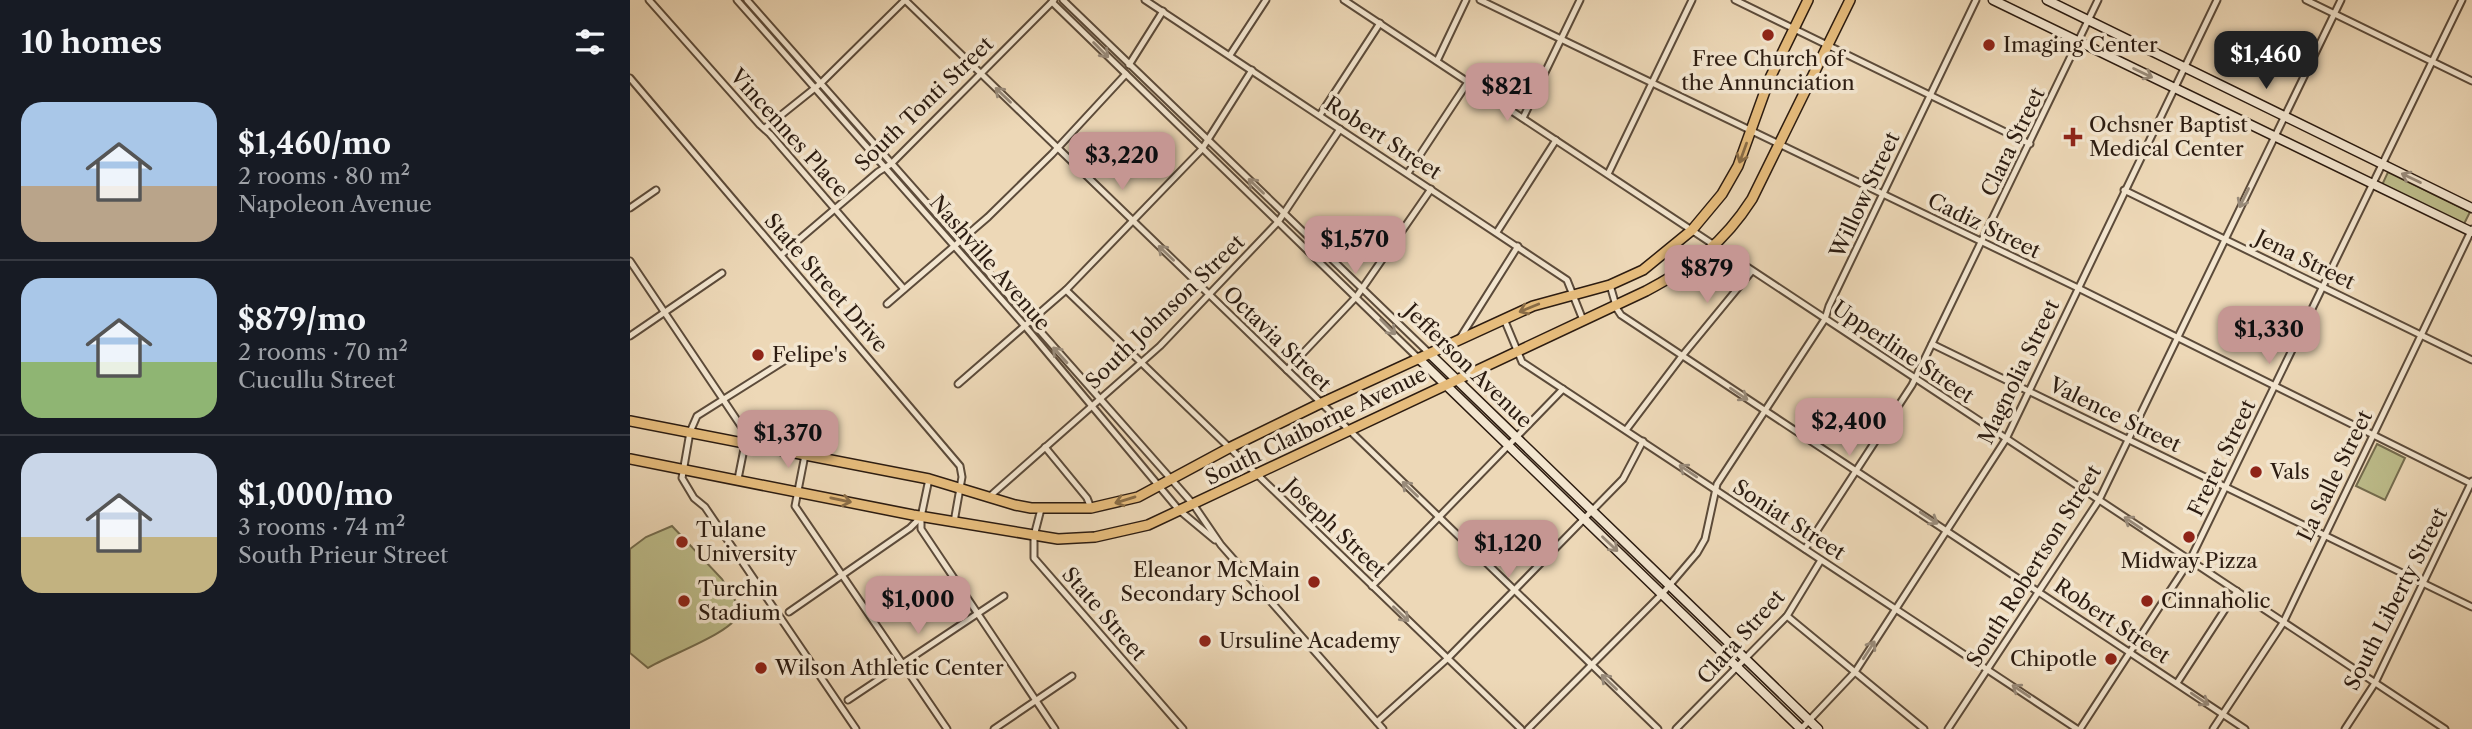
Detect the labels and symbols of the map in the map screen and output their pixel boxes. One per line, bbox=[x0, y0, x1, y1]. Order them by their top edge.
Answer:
marker: Free Church of the Annunciation bbox=[1760, 27, 1776, 43]
street label: South Tonti Street bbox=[849, 31, 998, 176]
place label: Imaging Center bbox=[2003, 32, 2158, 57]
pin: $1,460 bbox=[2209, 32, 2323, 91]
marker: Imaging Center bbox=[1981, 37, 1997, 53]
one-way arrow bbox=[1092, 41, 1109, 58]
place label: Free Church of the Annunciation bbox=[1681, 46, 1855, 95]
street label: Vincennes Place bbox=[724, 63, 854, 202]
pin: $821 bbox=[1466, 64, 1548, 123]
one-way arrow bbox=[2132, 66, 2153, 80]
street label: Clara Street bbox=[1975, 83, 2050, 200]
one-way arrow bbox=[995, 87, 1012, 104]
street label: Robert Street bbox=[1320, 91, 1447, 185]
place label: Ochsner Baptist Medical Center bbox=[2089, 112, 2248, 161]
street label: Willow Street bbox=[1824, 127, 1905, 263]
marker: Ochsner Baptist Medical Center bbox=[2063, 127, 2083, 147]
pin: $3,220 bbox=[1065, 132, 1179, 192]
one-way arrow bbox=[1735, 141, 1748, 163]
one-way arrow bbox=[2401, 171, 2422, 185]
one-way arrow bbox=[1248, 178, 1265, 195]
street label: Cadiz Street bbox=[1924, 187, 2045, 264]
one-way arrow bbox=[2237, 187, 2251, 208]
street label: Nashville Avenue bbox=[925, 190, 1056, 335]
street label: State Street Drive bbox=[759, 208, 893, 357]
pin: $1,570 bbox=[1298, 216, 1412, 276]
street label: Jena Street bbox=[2249, 223, 2360, 295]
street label: South Johnson Street bbox=[1080, 229, 1250, 394]
one-way arrow bbox=[1158, 245, 1175, 262]
pin: $879 bbox=[1666, 246, 1748, 305]
street label: Octavia Street bbox=[1218, 281, 1337, 397]
street label: Upperline Street bbox=[1828, 295, 1979, 408]
street label: Magnolia Street bbox=[1973, 295, 2065, 448]
street label: Jefferson Avenue bbox=[1397, 296, 1538, 433]
one-way arrow bbox=[1519, 302, 1541, 315]
pin: $1,330 bbox=[2212, 306, 2326, 366]
one-way arrow bbox=[1379, 319, 1396, 336]
place label: Felipe's bbox=[772, 342, 847, 367]
marker: Felipe's bbox=[750, 347, 766, 363]
one-way arrow bbox=[1052, 347, 1069, 364]
street label: South Claiborne Avenue bbox=[1201, 361, 1431, 490]
street label: Valence Street bbox=[2044, 371, 2186, 457]
one-way arrow bbox=[1729, 386, 1748, 401]
street label: Freret Street bbox=[2183, 395, 2261, 520]
pin: $2,400 bbox=[1792, 398, 1906, 458]
street label: La Salle Street bbox=[2292, 405, 2377, 546]
pin: $1,370 bbox=[731, 410, 845, 470]
place label: Vals bbox=[2269, 459, 2310, 484]
street label: South Robertson Street bbox=[1961, 460, 2106, 671]
one-way arrow bbox=[1678, 464, 1698, 478]
marker: Vals bbox=[2248, 464, 2264, 480]
street label: Joseph Street bbox=[1277, 471, 1392, 583]
street label: Soniat Street bbox=[1729, 474, 1850, 565]
one-way arrow bbox=[1402, 481, 1419, 498]
one-way arrow bbox=[829, 494, 852, 508]
one-way arrow bbox=[1115, 495, 1137, 508]
street label: South Liberty Street bbox=[2339, 503, 2453, 694]
one-way arrow bbox=[1919, 511, 1938, 525]
one-way arrow bbox=[2124, 515, 2144, 529]
place label: Tulane University bbox=[696, 517, 797, 566]
pin: $1,120 bbox=[1451, 520, 1565, 580]
marker: Midway Pizza bbox=[2181, 529, 2197, 545]
marker: Tulane University bbox=[674, 534, 690, 550]
one-way arrow bbox=[1601, 536, 1618, 553]
place label: Midway Pizza bbox=[2120, 548, 2258, 573]
place label: Eleanor McMain Secondary School bbox=[1121, 557, 1300, 606]
street label: State Street bbox=[1057, 562, 1152, 666]
street label: Robert Street bbox=[2050, 573, 2175, 669]
marker: Eleanor McMain Secondary School bbox=[1306, 574, 1322, 590]
place label: Turchin Stadium bbox=[698, 576, 781, 625]
pin: $1,000 bbox=[861, 576, 975, 636]
street label: Clara Street bbox=[1692, 584, 1790, 689]
place label: Cinnaholic bbox=[2161, 588, 2271, 613]
marker: Turchin Stadium bbox=[676, 593, 692, 609]
marker: Cinnaholic bbox=[2139, 593, 2155, 609]
one-way arrow bbox=[1393, 606, 1410, 623]
place label: Ursuline Academy bbox=[1219, 628, 1401, 653]
marker: Ursuline Academy bbox=[1197, 633, 1213, 649]
one-way arrow bbox=[1863, 641, 1877, 661]
place label: Chipotle bbox=[2010, 646, 2097, 671]
marker: Chipotle bbox=[2103, 651, 2119, 667]
place label: Wilson Athletic Center bbox=[774, 655, 1004, 680]
marker: Wilson Athletic Center bbox=[753, 660, 769, 676]
one-way arrow bbox=[1601, 673, 1618, 690]
one-way arrow bbox=[2011, 684, 2031, 698]
one-way arrow bbox=[2190, 691, 2209, 706]

